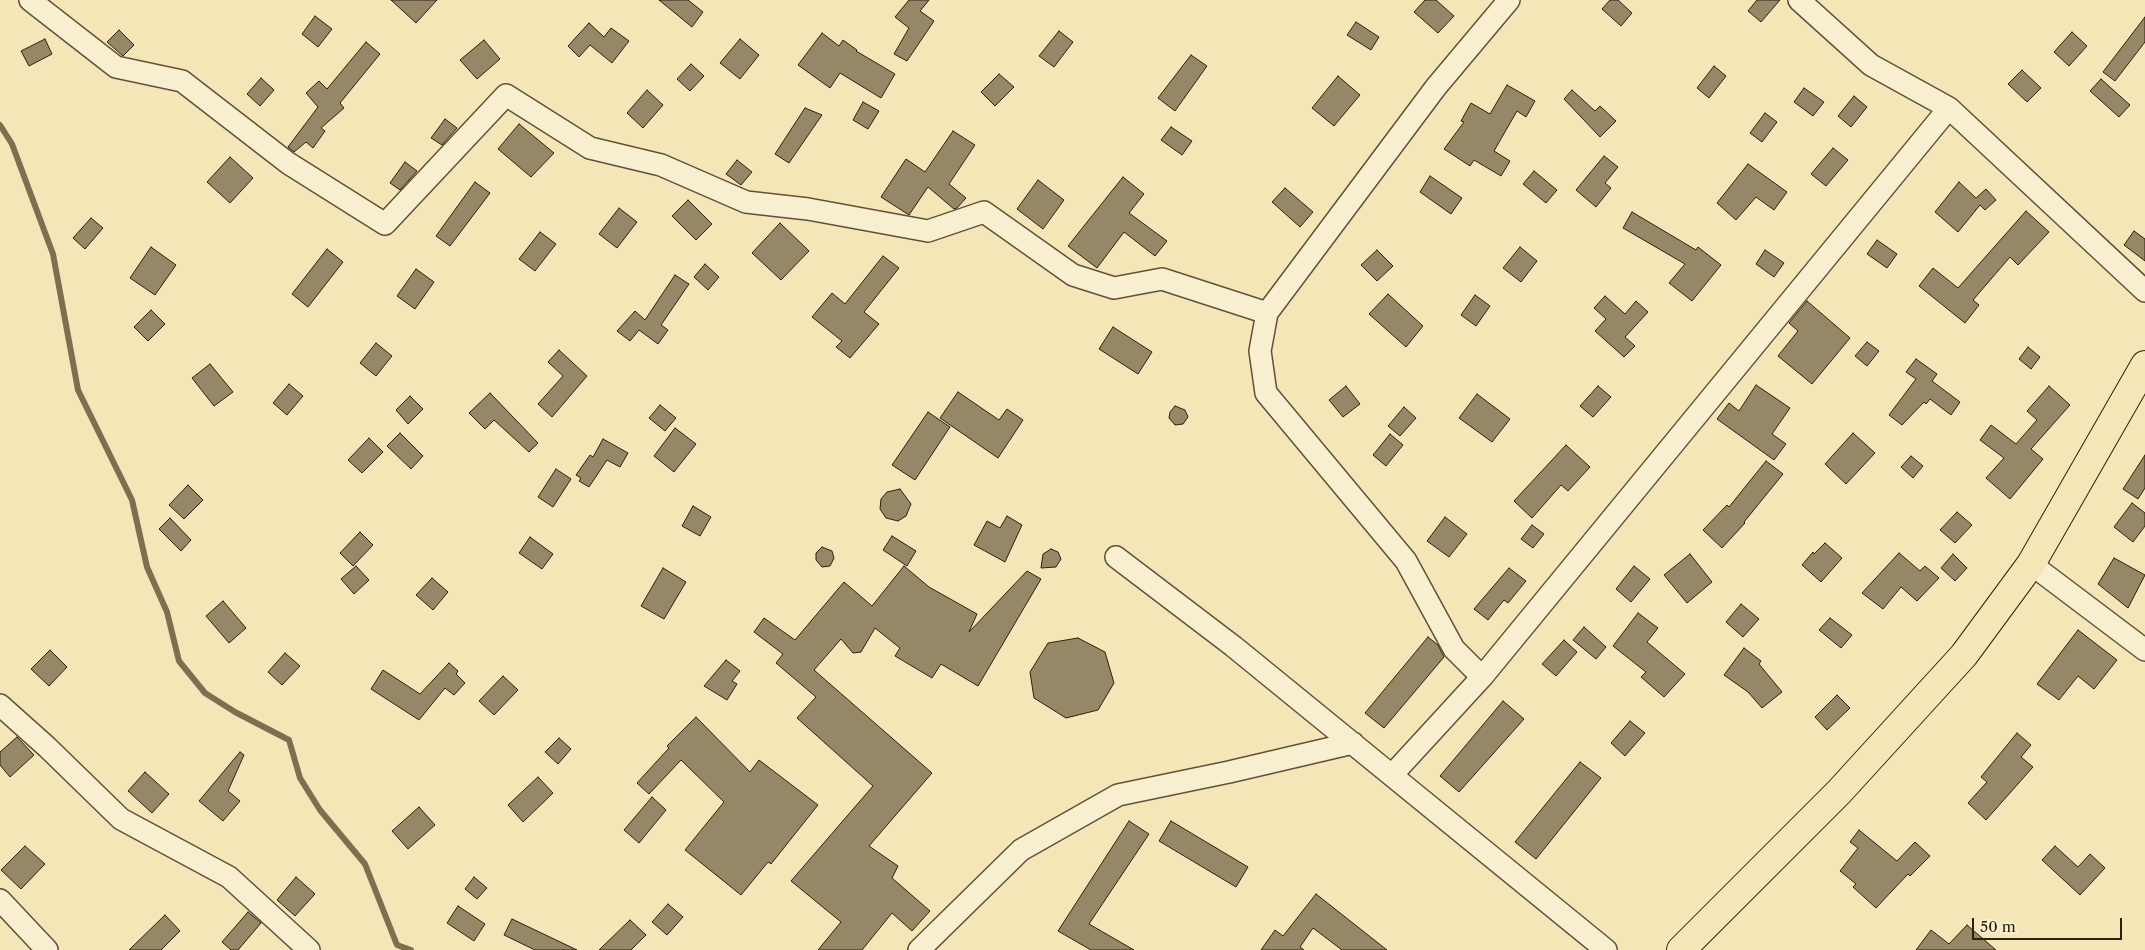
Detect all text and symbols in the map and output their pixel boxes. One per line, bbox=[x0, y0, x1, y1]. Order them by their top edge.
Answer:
scale bar bbox=[1975, 908, 2125, 940]
text: 50 m bbox=[1980, 917, 2016, 936]

